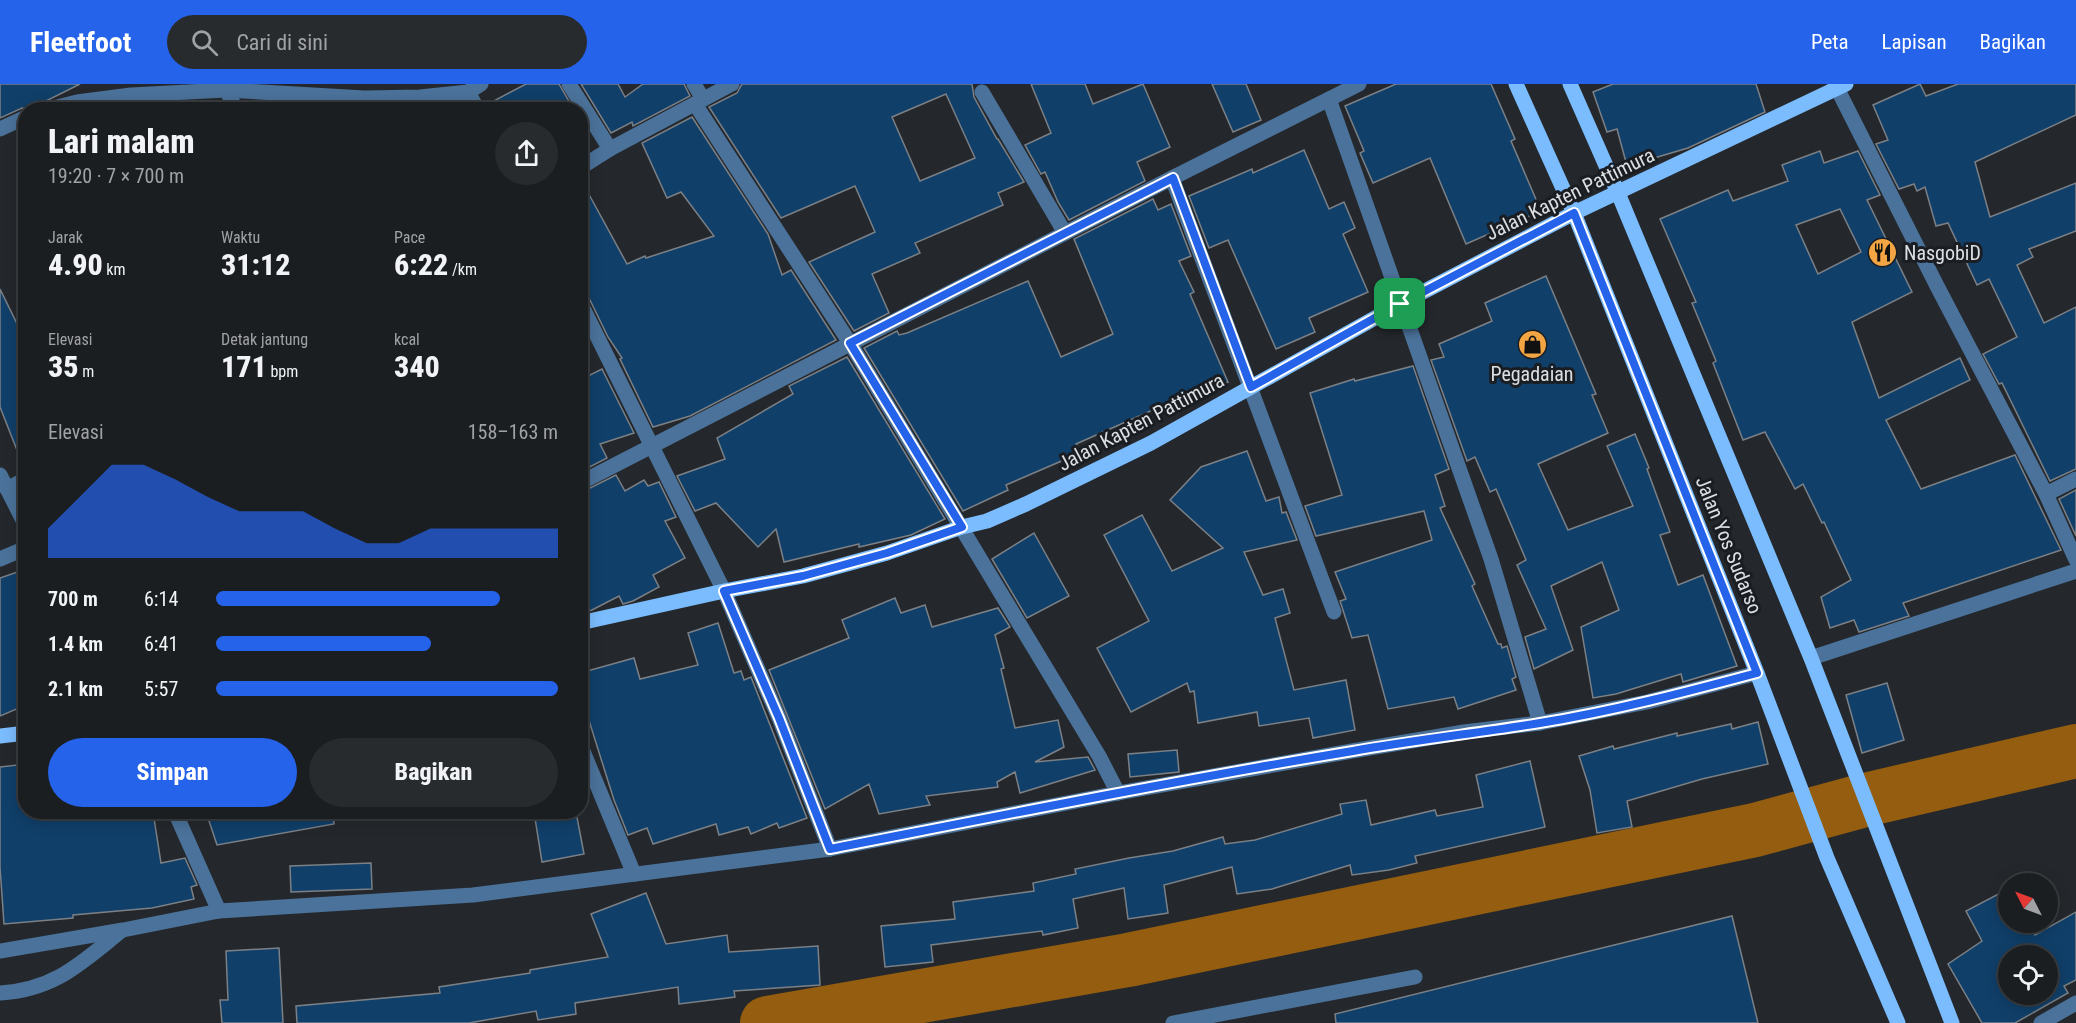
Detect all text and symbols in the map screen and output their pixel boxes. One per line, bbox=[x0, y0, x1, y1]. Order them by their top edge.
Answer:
search box bbox=[167, 15, 587, 69]
text: Fleetfoot bbox=[30, 26, 131, 59]
icon: search bbox=[188, 26, 221, 59]
text: Cari di sini bbox=[236, 30, 328, 55]
text: Peta bbox=[1811, 30, 1849, 54]
text: Lapisan bbox=[1882, 30, 1947, 54]
text: Bagikan bbox=[1980, 30, 2046, 54]
text: Lari malam bbox=[48, 122, 195, 161]
button: share bbox=[495, 122, 558, 185]
street label: Jalan Kapten Pattimura bbox=[1482, 143, 1658, 245]
text: 19:20 · 7 × 700 m bbox=[48, 164, 184, 188]
text: Jarak bbox=[48, 228, 83, 247]
text: Waktu bbox=[221, 228, 260, 247]
text: Pace bbox=[394, 228, 425, 247]
restaurant icon: NasgobiD bbox=[1867, 237, 1899, 269]
place label: NasgobiD bbox=[1904, 241, 1981, 265]
text: 4.90 bbox=[48, 247, 103, 282]
text: 31:12 bbox=[221, 247, 290, 282]
text: 6:22 bbox=[394, 247, 448, 282]
text: km bbox=[103, 260, 126, 279]
text: /km bbox=[448, 260, 477, 279]
pin bbox=[1374, 278, 1425, 329]
icon: arrive bbox=[1383, 287, 1416, 320]
shop icon: Pegadaian bbox=[1516, 328, 1548, 360]
text: Elevasi bbox=[48, 330, 92, 349]
text: Detak jantung bbox=[221, 330, 308, 349]
text: kcal bbox=[394, 330, 420, 349]
text: 35 bbox=[48, 349, 79, 384]
text: 171 bbox=[221, 349, 267, 384]
text: 340 bbox=[394, 349, 440, 384]
text: m bbox=[79, 362, 94, 381]
text: bpm bbox=[267, 362, 298, 381]
place label: Pegadaian bbox=[1490, 362, 1574, 386]
street label: Jalan Kapten Pattimura bbox=[1054, 368, 1228, 476]
text: Elevasi bbox=[48, 420, 103, 444]
text: 158–163 m bbox=[468, 420, 558, 444]
street label: Jalan Yos Sudarso bbox=[1691, 473, 1767, 617]
text: 700 m bbox=[48, 587, 98, 611]
text: 6:14 bbox=[144, 587, 178, 611]
text: 1.4 km bbox=[48, 632, 103, 656]
text: 6:41 bbox=[144, 632, 178, 656]
text: 2.1 km bbox=[48, 677, 103, 701]
text: 5:57 bbox=[144, 677, 178, 701]
button: Simpan bbox=[48, 738, 297, 807]
button: Bagikan bbox=[309, 738, 558, 807]
north arrow bbox=[1998, 873, 2058, 933]
map controls bbox=[1998, 873, 2058, 1005]
button: locate bbox=[1998, 945, 2058, 1005]

